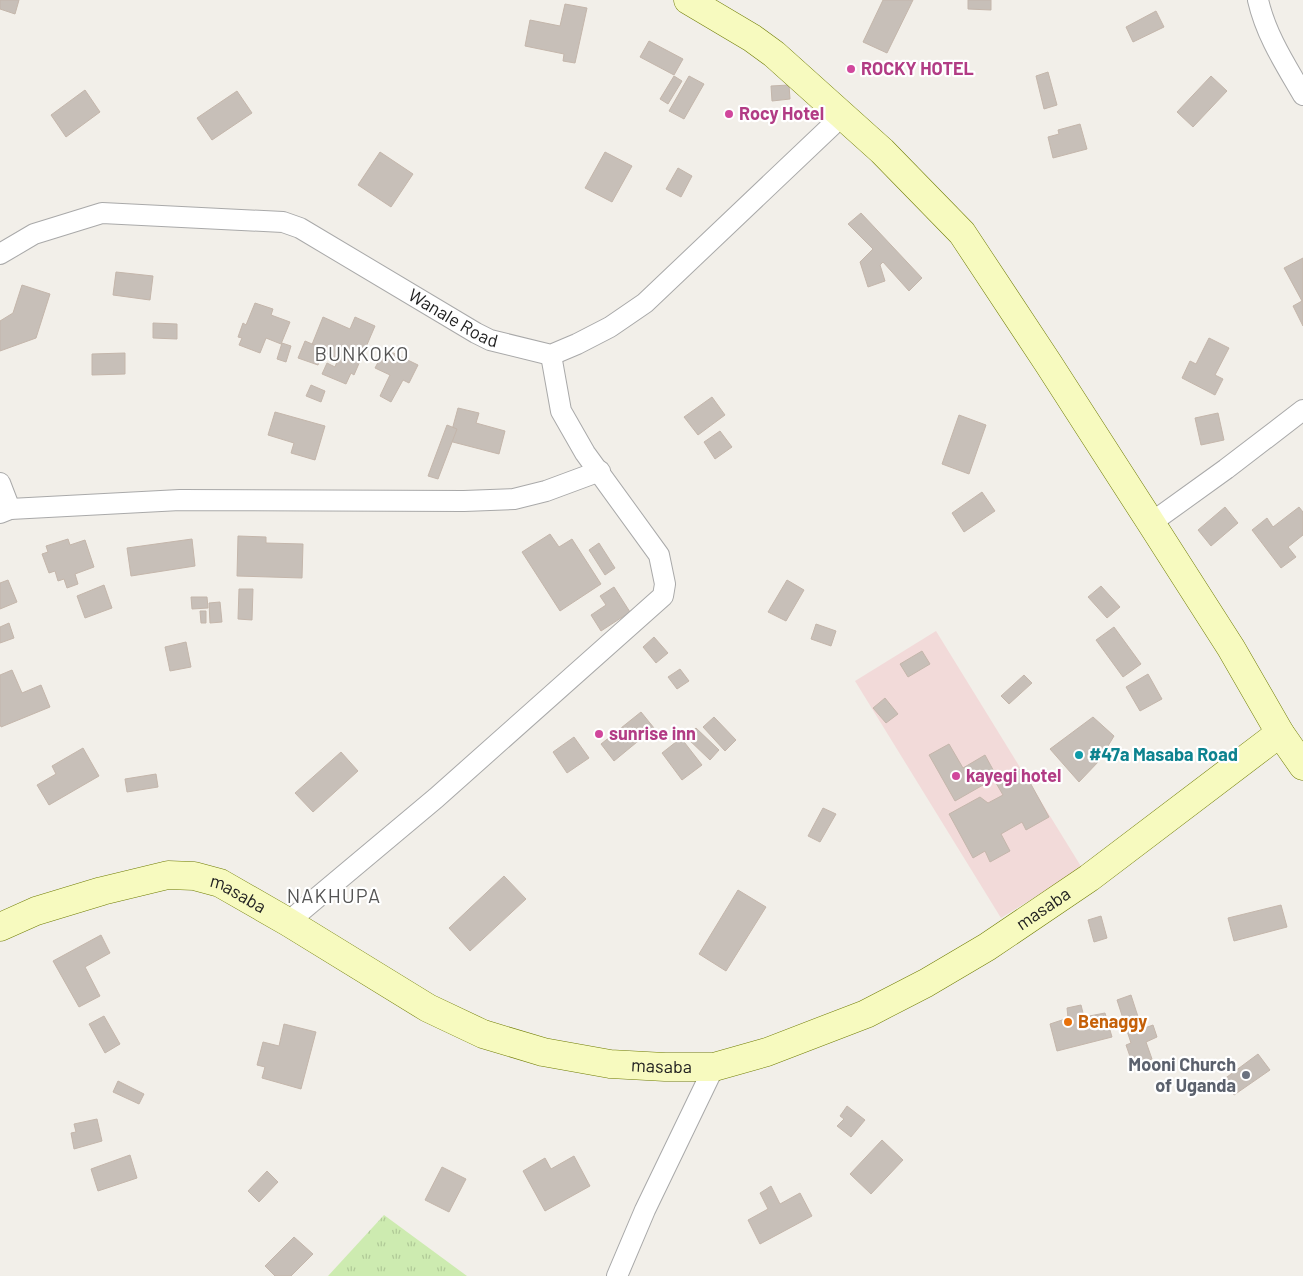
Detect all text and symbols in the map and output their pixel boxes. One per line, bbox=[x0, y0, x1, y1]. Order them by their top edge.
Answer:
place label: ROCKY HOTEL bbox=[861, 57, 974, 79]
marker: ROCKY HOTEL bbox=[845, 63, 857, 75]
place label: Rocy Hotel bbox=[739, 102, 824, 124]
marker: Rocy Hotel bbox=[723, 108, 735, 120]
street label: Wanale Road bbox=[405, 283, 500, 352]
district label: BUNKOKO bbox=[315, 341, 409, 365]
place label: sunrise inn bbox=[609, 722, 696, 744]
marker: sunrise inn bbox=[593, 728, 605, 740]
place label: #47a Masaba Road bbox=[1089, 743, 1238, 765]
marker: #47a Masaba Road bbox=[1073, 749, 1085, 761]
place label: kayegi hotel bbox=[966, 764, 1061, 786]
marker: kayegi hotel bbox=[950, 770, 962, 782]
street label: masaba bbox=[208, 869, 270, 917]
street label: masaba bbox=[1011, 882, 1074, 934]
district label: NAKHUPA bbox=[287, 883, 381, 907]
place label: Benaggy bbox=[1078, 1010, 1147, 1032]
marker: Benaggy bbox=[1062, 1016, 1074, 1028]
street label: masaba bbox=[630, 1053, 692, 1077]
place label: Mooni Church of Uganda bbox=[1128, 1053, 1236, 1096]
marker: Mooni Church of Uganda bbox=[1240, 1069, 1252, 1081]

